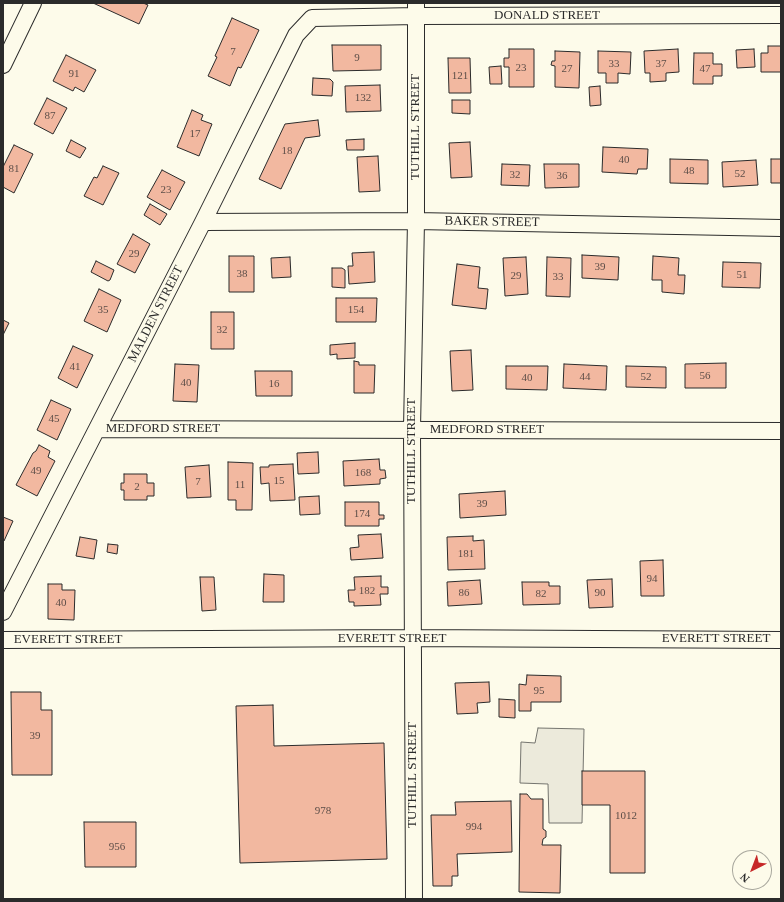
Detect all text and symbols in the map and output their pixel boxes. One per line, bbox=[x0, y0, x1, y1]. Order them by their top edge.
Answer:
street label: DONALD STREET bbox=[494, 8, 600, 24]
house number: 7 bbox=[230, 45, 236, 59]
house number: 9 bbox=[354, 51, 360, 65]
house number: 33 bbox=[608, 57, 620, 71]
house number: 37 bbox=[656, 57, 666, 71]
house number: 23 bbox=[516, 61, 526, 75]
house number: 27 bbox=[562, 62, 572, 76]
house number: 47 bbox=[700, 62, 710, 76]
house number: 91 bbox=[68, 67, 80, 81]
house number: 121 bbox=[452, 69, 468, 83]
street label: TUTHILL STREET bbox=[408, 74, 424, 180]
house number: 132 bbox=[355, 91, 371, 105]
house number: 87 bbox=[44, 109, 56, 123]
house number: 17 bbox=[190, 127, 200, 141]
house number: 18 bbox=[282, 144, 292, 158]
house number: 40 bbox=[618, 153, 630, 167]
house number: 81 bbox=[8, 162, 20, 176]
house number: 48 bbox=[684, 164, 694, 178]
house number: 52 bbox=[734, 167, 746, 181]
house number: 32 bbox=[510, 168, 520, 182]
house number: 36 bbox=[556, 169, 568, 183]
house number: 23 bbox=[160, 183, 172, 197]
street label: BAKER STREET bbox=[444, 213, 540, 231]
house number: 29 bbox=[128, 247, 140, 261]
house number: 39 bbox=[594, 260, 606, 274]
street label: MALDEN STREET bbox=[125, 263, 187, 365]
house number: 38 bbox=[236, 267, 248, 281]
house number: 51 bbox=[736, 268, 748, 282]
house number: 29 bbox=[510, 269, 522, 283]
house number: 33 bbox=[552, 270, 564, 284]
house number: 35 bbox=[98, 303, 108, 317]
house number: 154 bbox=[348, 303, 364, 317]
house number: 32 bbox=[216, 323, 228, 337]
house number: 41 bbox=[70, 360, 80, 374]
house number: 56 bbox=[700, 369, 710, 383]
house number: 44 bbox=[580, 370, 590, 384]
house number: 52 bbox=[640, 370, 652, 384]
house number: 40 bbox=[522, 371, 532, 385]
house number: 40 bbox=[180, 376, 192, 390]
house number: 16 bbox=[268, 377, 280, 391]
street label: TUTHILL STREET bbox=[404, 398, 420, 504]
house number: 45 bbox=[48, 412, 60, 426]
street label: MEDFORD STREET bbox=[106, 421, 220, 437]
street label: MEDFORD STREET bbox=[430, 422, 544, 438]
house number: 49 bbox=[30, 464, 42, 478]
house number: 168 bbox=[355, 466, 371, 480]
house number: 15 bbox=[274, 474, 284, 488]
house number: 7 bbox=[195, 475, 201, 489]
house number: 11 bbox=[235, 478, 245, 492]
house number: 2 bbox=[134, 480, 140, 494]
house number: 39 bbox=[476, 497, 488, 511]
house number: 174 bbox=[354, 507, 370, 521]
house number: 181 bbox=[458, 547, 474, 561]
house number: 94 bbox=[646, 572, 658, 586]
house number: 182 bbox=[359, 584, 375, 598]
house number: 86 bbox=[458, 586, 470, 600]
house number: 90 bbox=[594, 586, 606, 600]
house number: 82 bbox=[536, 587, 546, 601]
house number: 40 bbox=[56, 596, 66, 610]
street label: EVERETT STREET bbox=[338, 631, 446, 647]
street label: EVERETT STREET bbox=[662, 631, 770, 647]
street label: EVERETT STREET bbox=[14, 632, 122, 648]
house number: 95 bbox=[534, 684, 544, 698]
street label: TUTHILL STREET bbox=[405, 722, 421, 828]
house number: 39 bbox=[30, 729, 40, 743]
house number: 978 bbox=[315, 804, 331, 818]
house number: 1012 bbox=[615, 809, 637, 823]
house number: 994 bbox=[466, 820, 482, 834]
house number: 956 bbox=[109, 840, 125, 854]
north arrow bbox=[732, 850, 772, 890]
text: N bbox=[738, 871, 752, 885]

